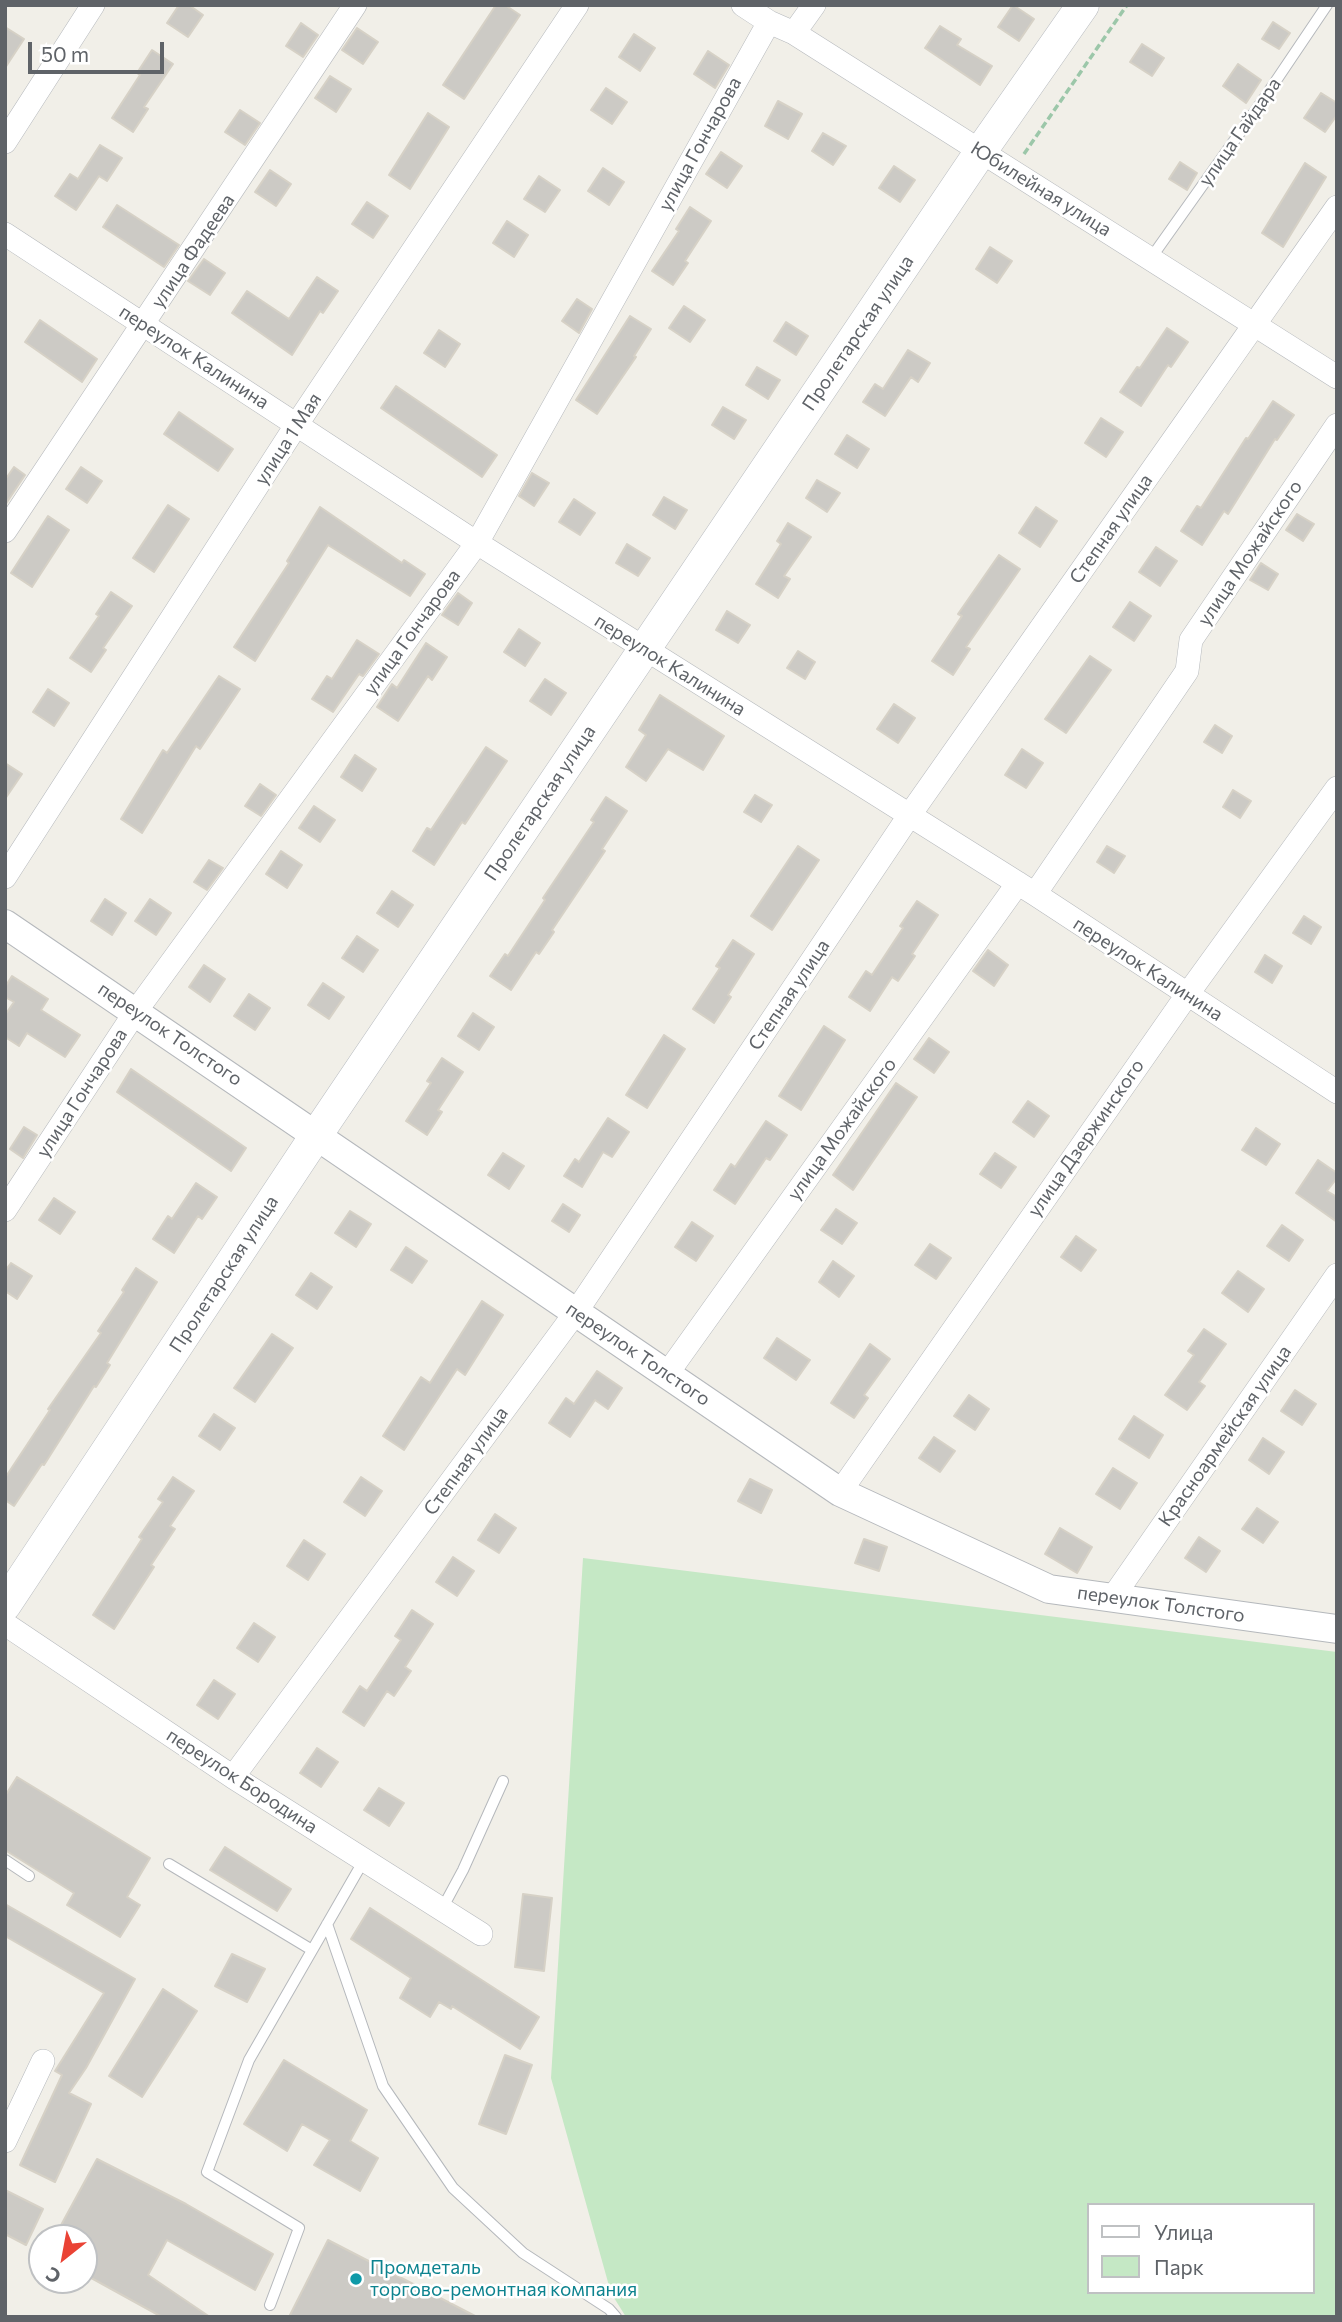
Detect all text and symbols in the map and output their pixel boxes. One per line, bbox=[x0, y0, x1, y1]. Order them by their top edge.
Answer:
scale bar bbox=[32, 28, 168, 72]
text: 50 m bbox=[41, 41, 89, 66]
street label: улица Гончарова bbox=[654, 73, 746, 215]
street label: улица Гайдара bbox=[1194, 73, 1286, 191]
street label: Юбилейная улица bbox=[967, 137, 1115, 241]
street label: улица Фадеева bbox=[146, 190, 240, 312]
street label: Пролетарская улица bbox=[798, 251, 918, 415]
street label: переулок Калинина bbox=[115, 300, 273, 414]
street label: улица 1 Мая bbox=[250, 389, 326, 489]
street label: Степная улица bbox=[1065, 470, 1157, 588]
street label: улица Можайского bbox=[1193, 476, 1307, 630]
street label: улица Гончарова bbox=[359, 565, 465, 699]
street label: переулок Калинина bbox=[590, 609, 750, 721]
street label: Пролетарская улица bbox=[480, 721, 600, 885]
street label: переулок Калинина bbox=[1069, 912, 1227, 1026]
street label: Степная улица bbox=[744, 935, 834, 1055]
street label: переулок Толстого bbox=[94, 977, 246, 1091]
street label: улица Гончарова bbox=[32, 1024, 132, 1162]
street label: улица Можайского bbox=[783, 1053, 901, 1205]
street label: улица Дзержинского bbox=[1023, 1055, 1149, 1221]
street label: Пролетарская улица bbox=[165, 1191, 283, 1357]
street label: переулок Толстого bbox=[562, 1297, 714, 1411]
street label: Красноармейская улица bbox=[1154, 1341, 1296, 1531]
street label: Степная улица bbox=[419, 1402, 513, 1520]
street label: переулок Толстого bbox=[1076, 1581, 1246, 1627]
street label: переулок Бородина bbox=[162, 1724, 322, 1838]
legend bbox=[1086, 2203, 1314, 2294]
text: Улица bbox=[1154, 2219, 1213, 2244]
north arrow bbox=[28, 2224, 98, 2294]
text: Парк bbox=[1154, 2254, 1204, 2279]
place label: Промдеталь торгово-ремонтная компания bbox=[370, 2257, 637, 2301]
text: С bbox=[41, 2263, 64, 2289]
marker: Промдеталь торгово-ремонтная компания bbox=[348, 2271, 364, 2287]

